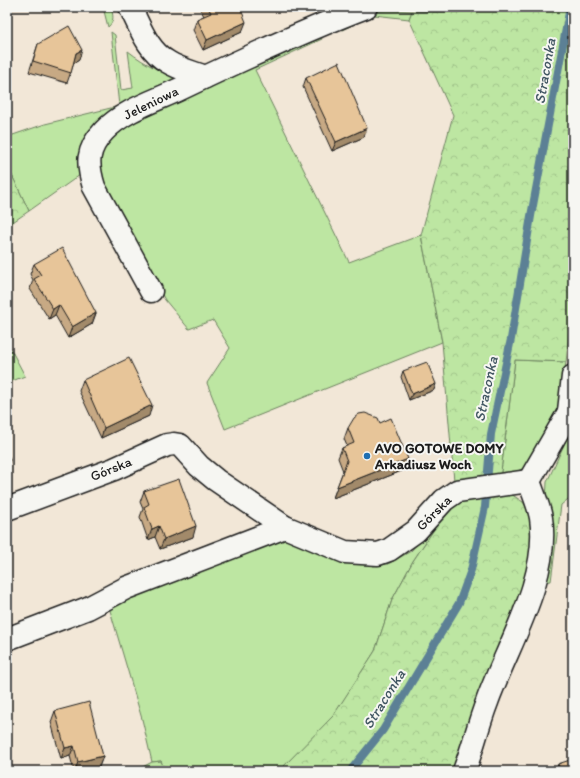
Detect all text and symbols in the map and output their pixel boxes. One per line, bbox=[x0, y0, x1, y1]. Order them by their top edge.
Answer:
water label: Straconka bbox=[530, 37, 560, 105]
street label: Jeleniowa bbox=[121, 82, 181, 124]
water label: Straconka bbox=[470, 355, 502, 423]
place label: AVO GOTOWE DOMY Arkadiusz Woch bbox=[374, 440, 504, 473]
marker: AVO GOTOWE DOMY Arkadiusz Woch bbox=[362, 451, 372, 461]
street label: Górska bbox=[88, 453, 135, 485]
street label: Górska bbox=[413, 491, 456, 534]
water label: Straconka bbox=[359, 666, 409, 732]

